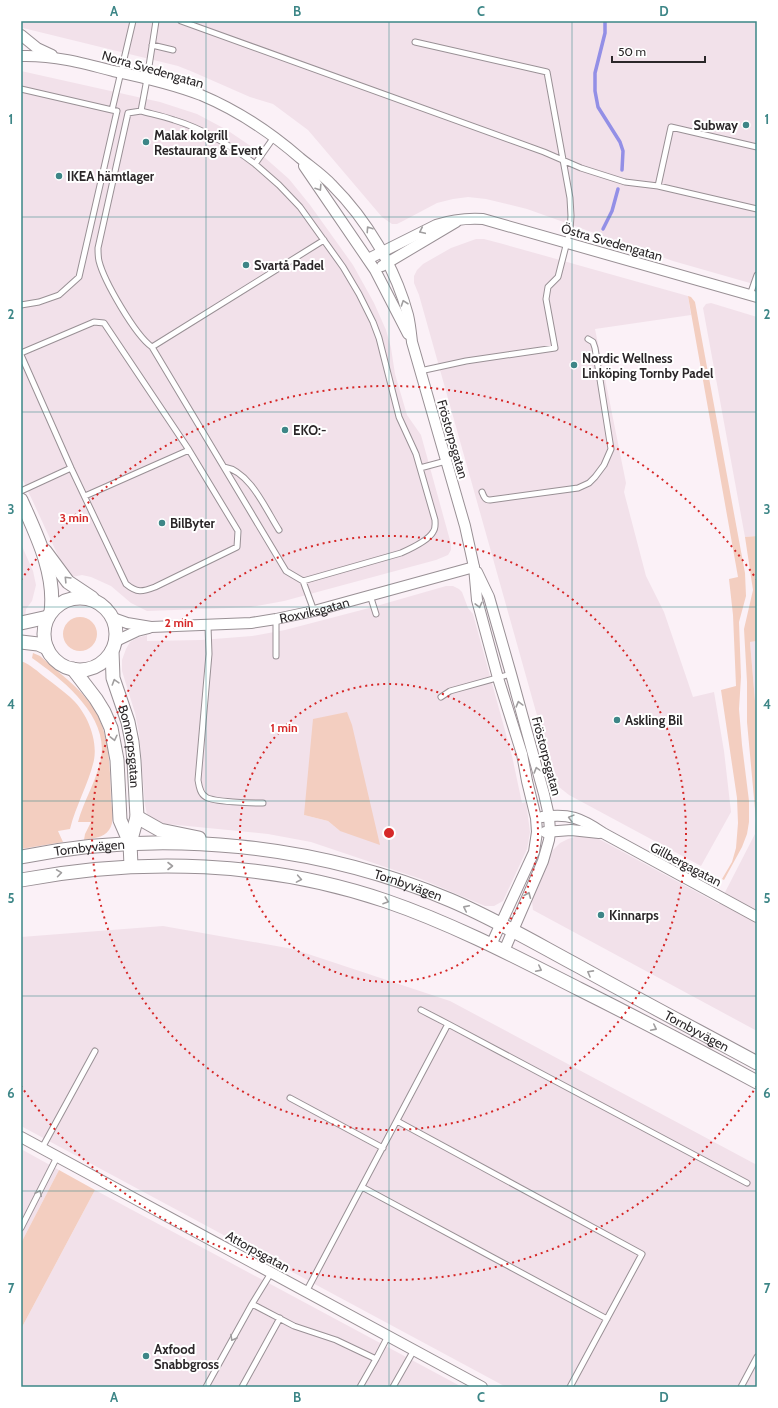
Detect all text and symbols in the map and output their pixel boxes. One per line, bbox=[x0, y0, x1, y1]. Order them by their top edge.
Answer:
text: A bbox=[110, 3, 119, 19]
text: B bbox=[293, 3, 301, 19]
text: C bbox=[477, 3, 485, 19]
text: D bbox=[659, 3, 669, 19]
scale bar bbox=[612, 38, 705, 64]
text: 50 m bbox=[618, 44, 646, 59]
street label: Norra Svedengatan bbox=[100, 47, 206, 91]
text: 1 bbox=[9, 111, 13, 127]
text: 1 bbox=[765, 111, 769, 127]
place label: Subway bbox=[693, 117, 738, 133]
marker: Subway bbox=[741, 120, 751, 130]
place label: Malak kolgrill Restaurang & Event bbox=[154, 127, 263, 158]
marker: Malak kolgrill Restaurang & Event bbox=[141, 137, 151, 147]
place label: IKEA hämtlager bbox=[67, 168, 155, 184]
marker: IKEA hämtlager bbox=[54, 171, 64, 181]
one-way arrow bbox=[314, 184, 322, 191]
street label: Östra Svedengatan bbox=[559, 220, 665, 264]
one-way arrow bbox=[419, 226, 427, 234]
one-way arrow bbox=[367, 227, 374, 234]
place label: Svartå Padel bbox=[254, 257, 325, 273]
marker: Svartå Padel bbox=[241, 260, 251, 270]
one-way arrow bbox=[400, 300, 409, 307]
text: 2 bbox=[8, 306, 15, 322]
text: 2 bbox=[764, 306, 771, 322]
place label: Nordic Wellness Linköping Tornby Padel bbox=[582, 350, 714, 381]
marker: Nordic Wellness Linköping Tornby Padel bbox=[569, 360, 579, 370]
street label: Fröstorpsgatan bbox=[434, 398, 472, 480]
place label: EKO:- bbox=[293, 422, 326, 438]
marker: EKO:- bbox=[280, 425, 290, 435]
text: 3 bbox=[7, 501, 15, 517]
text: 3 bbox=[763, 501, 771, 517]
text: 3 min bbox=[59, 510, 89, 525]
place label: BilByter bbox=[170, 515, 215, 531]
marker: BilByter bbox=[157, 518, 167, 528]
one-way arrow bbox=[64, 576, 71, 584]
street label: Roxviksgatan bbox=[278, 594, 351, 626]
one-way arrow bbox=[474, 602, 482, 609]
text: 2 min bbox=[165, 615, 193, 630]
one-way arrow bbox=[111, 679, 120, 686]
text: 4 bbox=[7, 696, 15, 712]
text: 4 bbox=[763, 696, 771, 712]
one-way arrow bbox=[515, 701, 524, 708]
street label: Bonnorpsgatan bbox=[115, 703, 143, 788]
place label: Askling Bil bbox=[625, 712, 683, 728]
street label: Fröstorpsgatan bbox=[529, 715, 565, 797]
marker: Askling Bil bbox=[612, 715, 622, 725]
text: 1 min bbox=[270, 720, 298, 735]
one-way arrow bbox=[109, 735, 117, 741]
one-way arrow bbox=[534, 767, 542, 774]
one-way arrow bbox=[568, 814, 575, 822]
centre of rings bbox=[382, 826, 396, 840]
street label: Tornbyvägen bbox=[53, 836, 125, 859]
street label: Gillbergagatan bbox=[648, 838, 724, 890]
one-way arrow bbox=[167, 862, 173, 870]
street label: Tornbyvägen bbox=[372, 866, 445, 904]
one-way arrow bbox=[56, 869, 63, 878]
one-way arrow bbox=[296, 874, 302, 883]
text: 5 bbox=[8, 890, 15, 906]
text: 5 bbox=[764, 890, 771, 906]
one-way arrow bbox=[524, 892, 532, 899]
one-way arrow bbox=[382, 896, 389, 905]
one-way arrow bbox=[462, 905, 470, 913]
place label: Kinnarps bbox=[609, 907, 659, 923]
marker: Kinnarps bbox=[596, 910, 606, 920]
one-way arrow bbox=[534, 964, 542, 971]
one-way arrow bbox=[587, 970, 594, 977]
street label: Tornbyvägen bbox=[662, 1007, 732, 1055]
one-way arrow bbox=[650, 1023, 658, 1030]
text: 6 bbox=[7, 1085, 15, 1101]
text: 6 bbox=[763, 1085, 771, 1101]
one-way arrow bbox=[34, 1190, 42, 1198]
street label: Attorpsgatan bbox=[223, 1227, 293, 1275]
text: 7 bbox=[8, 1280, 15, 1296]
text: 7 bbox=[764, 1280, 771, 1296]
one-way arrow bbox=[230, 1334, 238, 1341]
place label: Axfood Snabbgross bbox=[154, 1341, 220, 1372]
marker: Axfood Snabbgross bbox=[141, 1351, 151, 1361]
text: A bbox=[110, 1389, 119, 1405]
text: B bbox=[293, 1389, 301, 1405]
text: C bbox=[477, 1389, 485, 1405]
text: D bbox=[659, 1389, 669, 1405]

